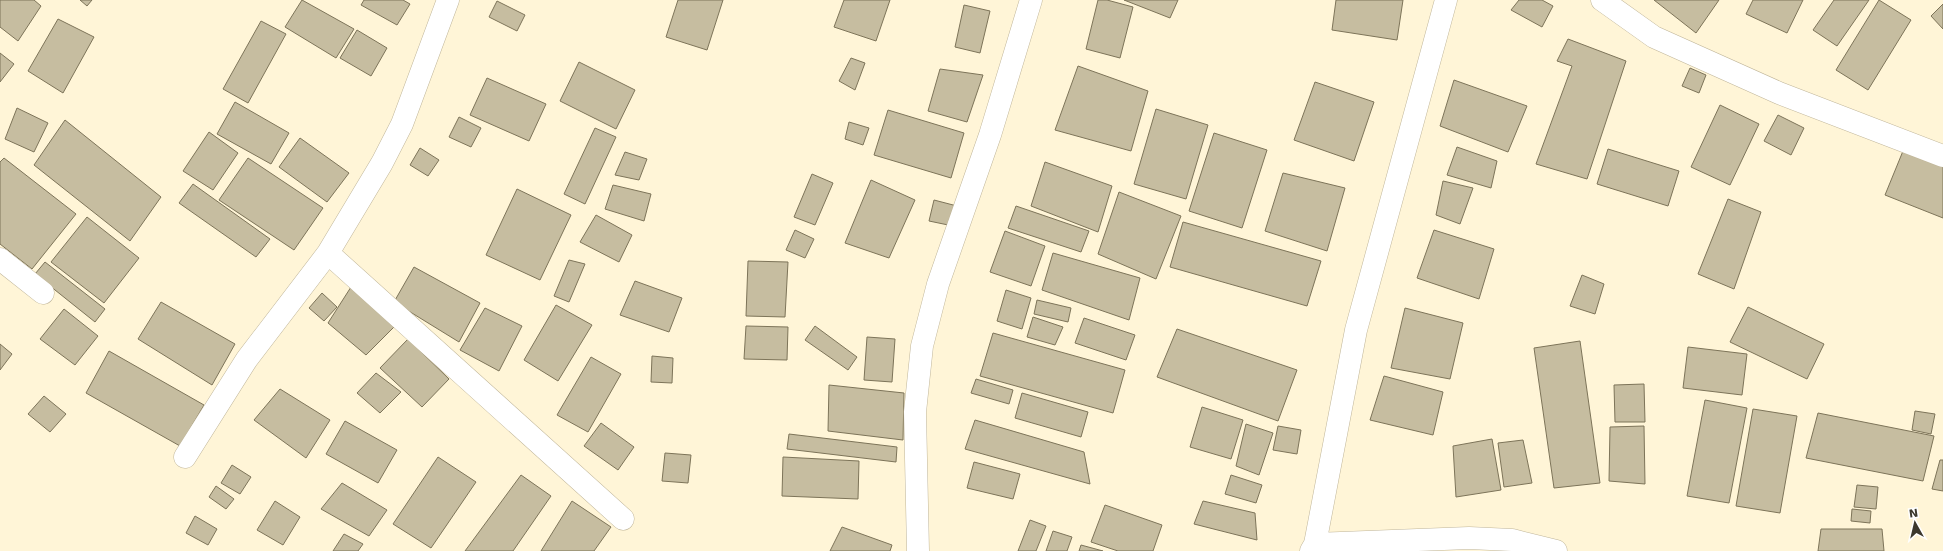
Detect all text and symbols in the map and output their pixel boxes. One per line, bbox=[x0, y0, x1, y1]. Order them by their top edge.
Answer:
north arrow bbox=[1895, 503, 1935, 543]
text: N bbox=[1908, 507, 1919, 521]

